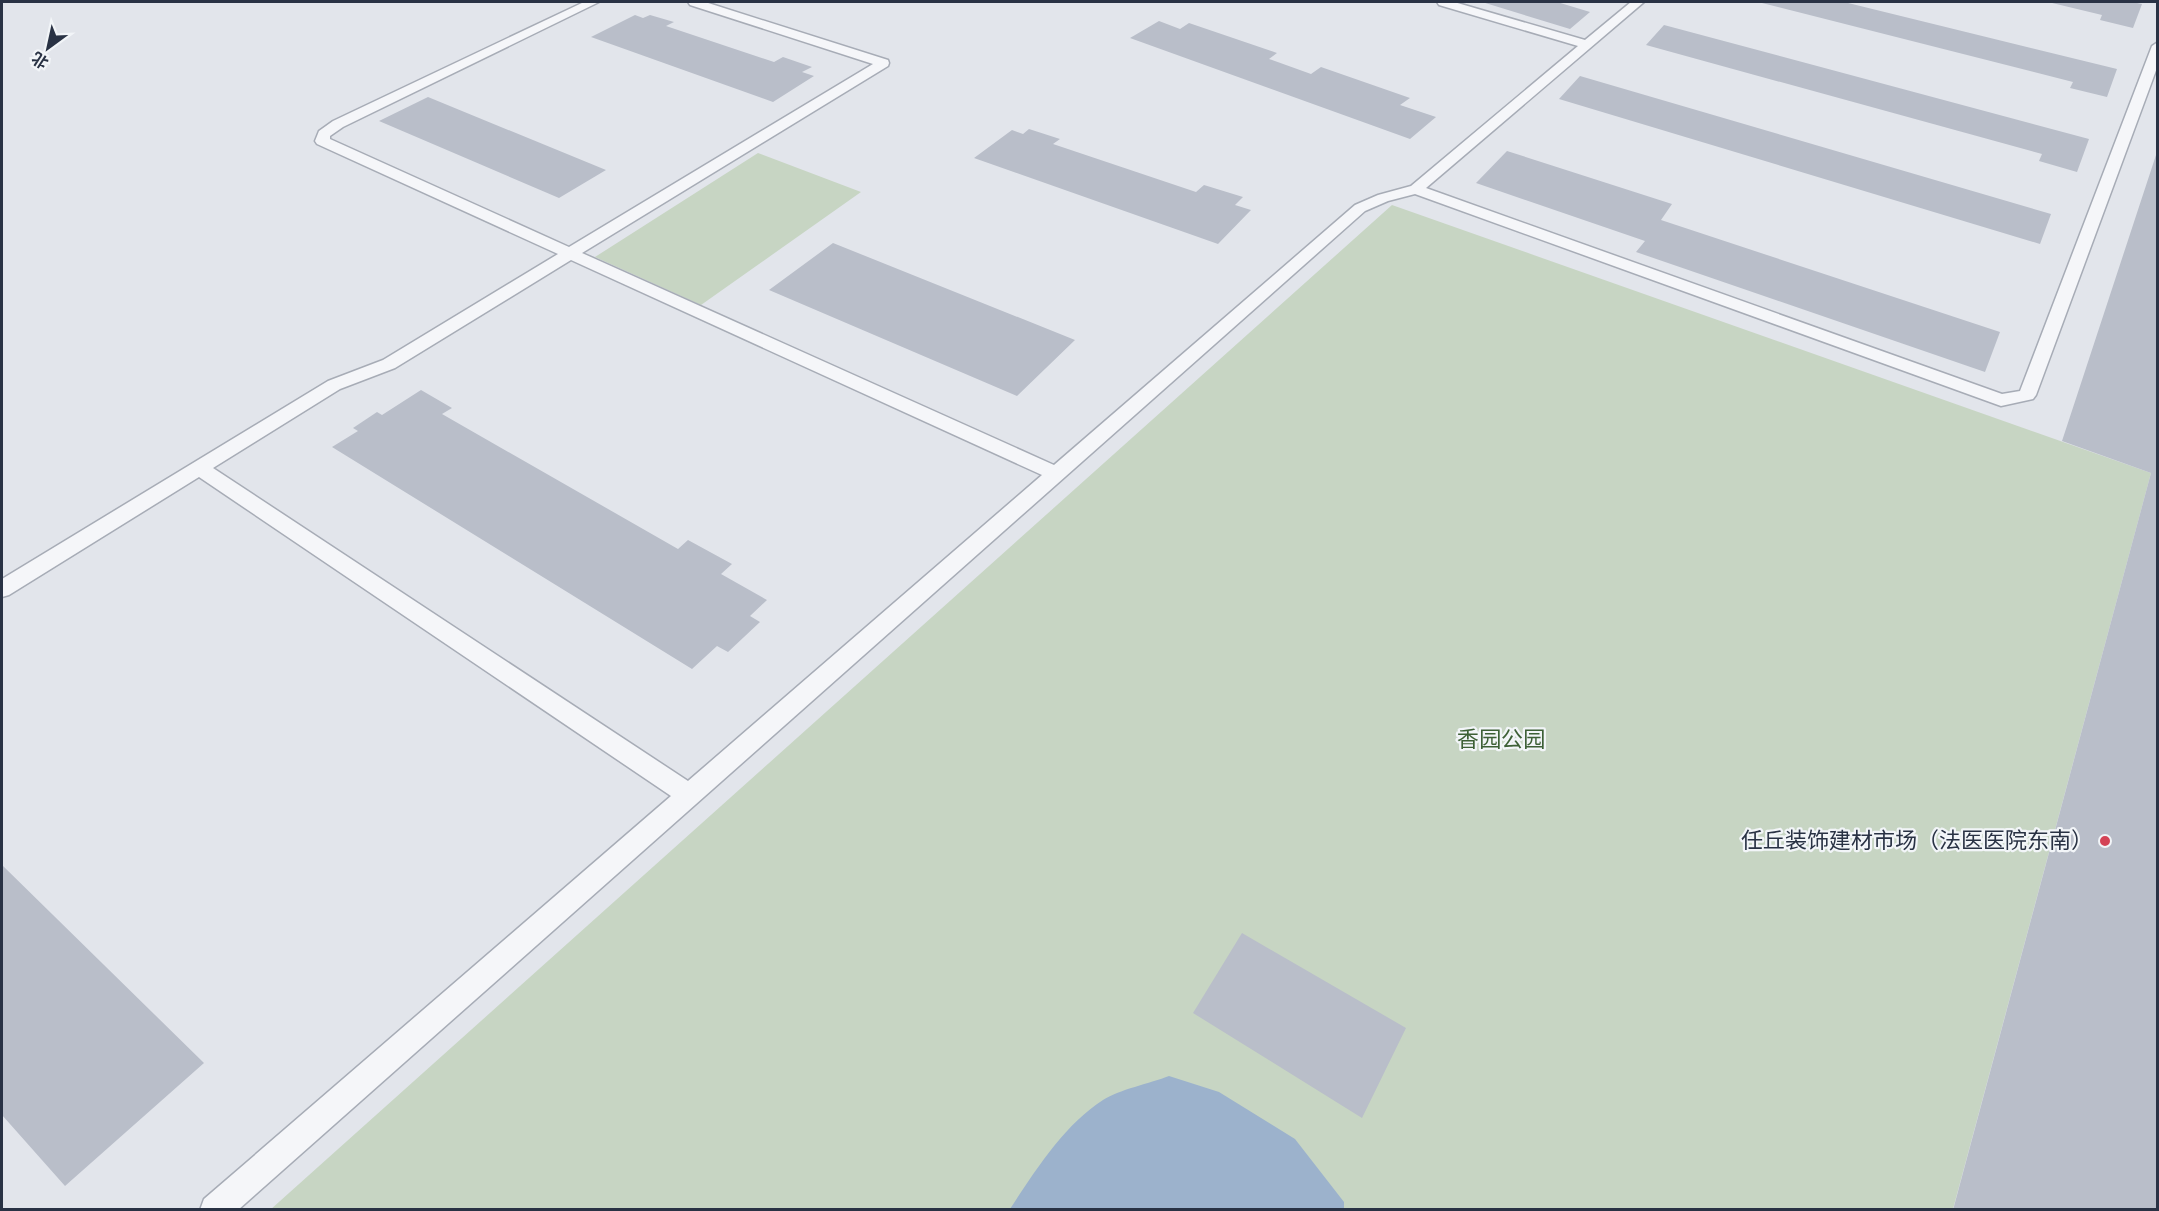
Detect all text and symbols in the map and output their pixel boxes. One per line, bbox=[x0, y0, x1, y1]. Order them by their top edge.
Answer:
north arrow bbox=[18, 18, 78, 78]
text: 北 bbox=[28, 48, 52, 72]
park label: 香园公园 bbox=[1457, 727, 1545, 753]
place label: 任丘装饰建材市场（法医医院东南） bbox=[1741, 828, 2093, 854]
marker: 任丘装饰建材市场（法医医院东南） bbox=[2098, 834, 2112, 848]

